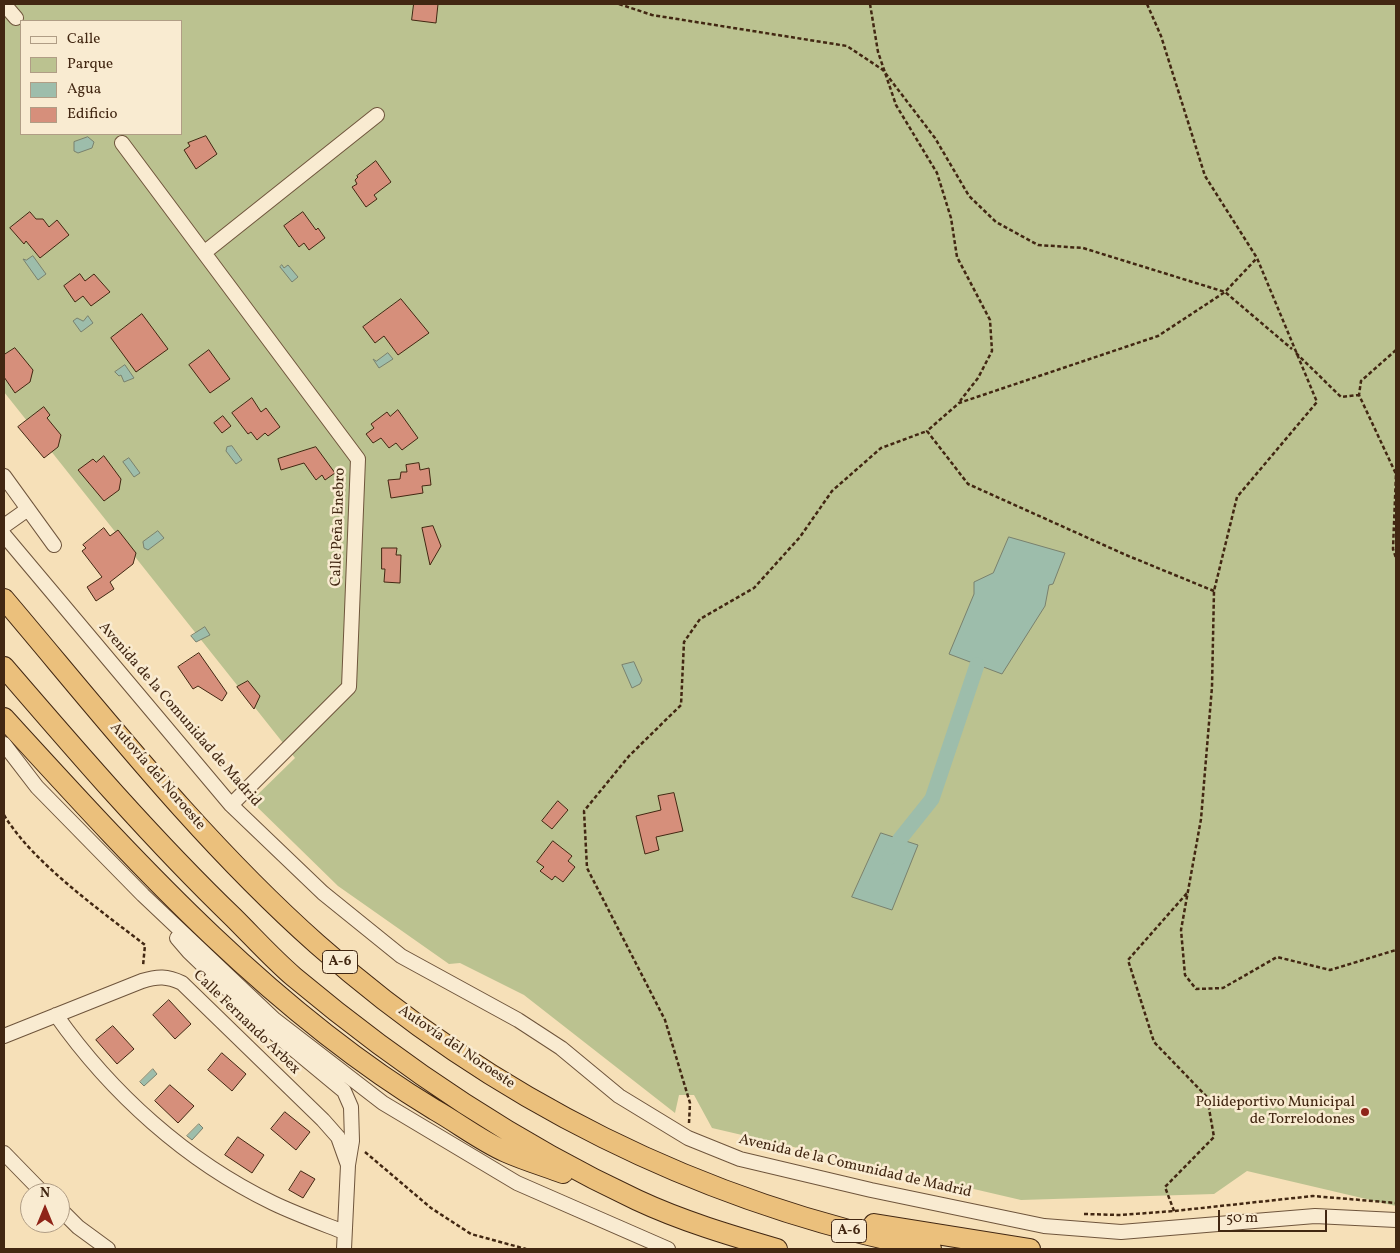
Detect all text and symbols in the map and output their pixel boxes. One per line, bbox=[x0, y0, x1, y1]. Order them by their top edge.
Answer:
legend bbox=[20, 20, 182, 135]
text: Calle bbox=[67, 29, 100, 50]
text: Parque bbox=[67, 54, 113, 75]
text: Agua bbox=[67, 79, 101, 100]
text: Edificio bbox=[67, 104, 118, 125]
street label: Calle Peña Enebro bbox=[328, 467, 350, 587]
street label: Avenida de la Comunidad de Madrid bbox=[94, 619, 264, 811]
street label: Autovía del Noroeste bbox=[105, 719, 209, 835]
road number: A-6 bbox=[322, 950, 358, 974]
street label: Calle Fernando Arbex bbox=[189, 967, 303, 1079]
street label: Autovía del Noroeste bbox=[394, 1002, 518, 1094]
place label: Polideportivo Municipal de Torrelodones bbox=[1195, 1094, 1355, 1129]
marker: Polideportivo Municipal de Torrelodones bbox=[1359, 1106, 1371, 1118]
street label: Avenida de la Comunidad de Madrid bbox=[737, 1131, 973, 1203]
north arrow bbox=[20, 1183, 70, 1233]
text: N bbox=[40, 1184, 50, 1203]
scale bar bbox=[1220, 1200, 1329, 1232]
text: 50 m bbox=[1226, 1208, 1258, 1229]
road number: A-6 bbox=[832, 1220, 866, 1242]

